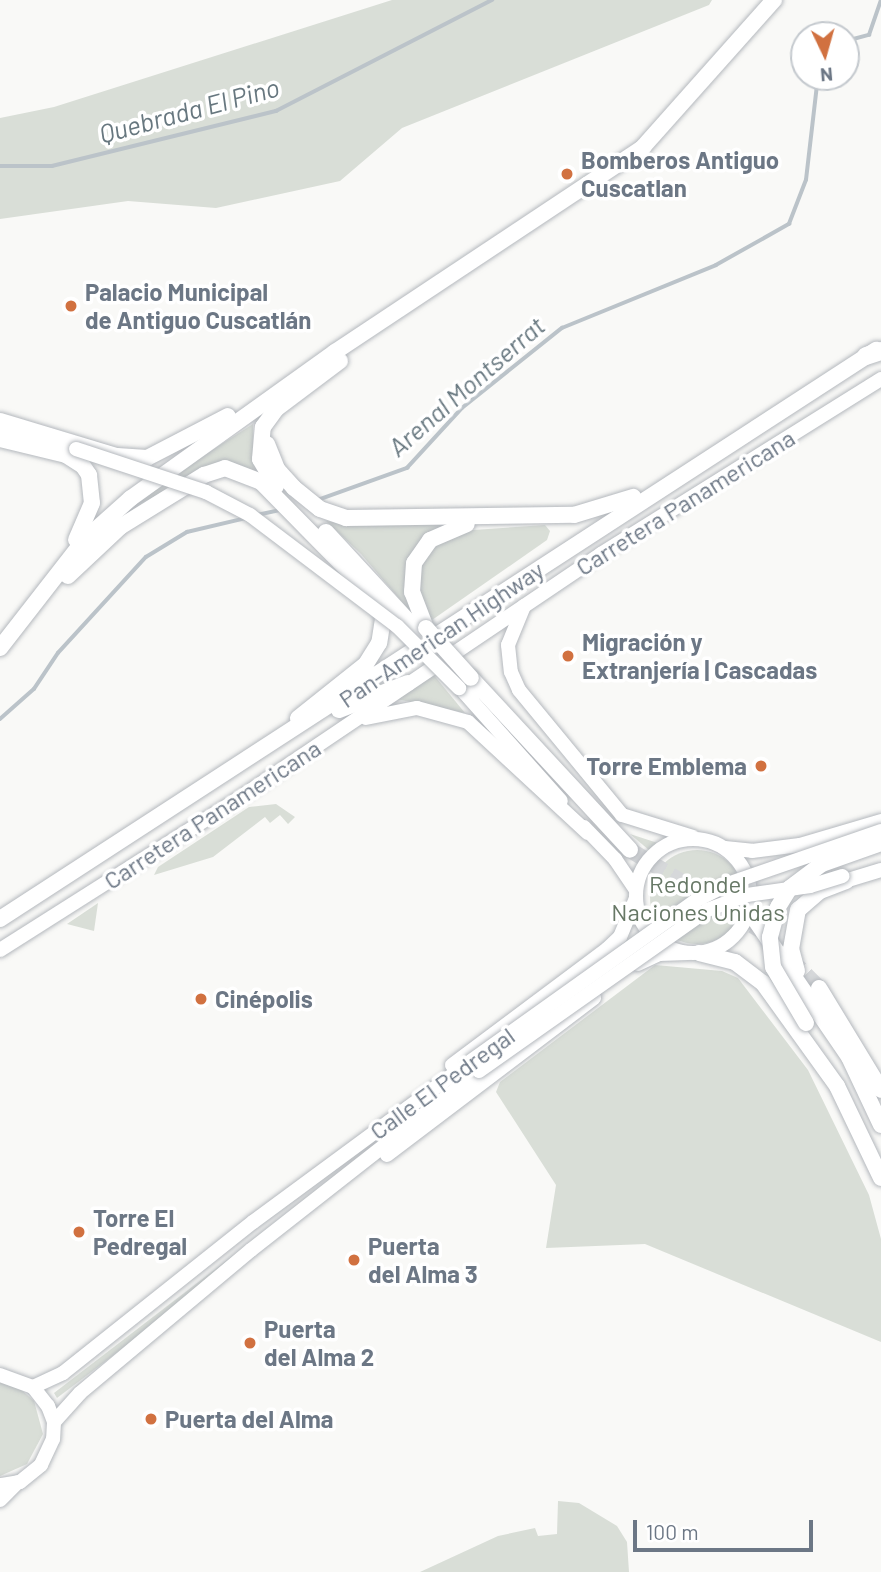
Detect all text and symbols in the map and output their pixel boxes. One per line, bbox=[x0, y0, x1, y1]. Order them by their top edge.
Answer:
north arrow bbox=[790, 21, 860, 91]
text: N bbox=[819, 63, 834, 87]
water label: Quebrada El Pino bbox=[96, 71, 282, 149]
place label: Bomberos Antiguo Cuscatlan bbox=[581, 146, 779, 202]
marker: Bomberos Antiguo Cuscatlan bbox=[559, 166, 575, 182]
place label: Palacio Municipal de Antiguo Cuscatlán bbox=[85, 278, 311, 334]
marker: Palacio Municipal de Antiguo Cuscatlán bbox=[63, 298, 79, 314]
water label: Arenal Montserrat bbox=[381, 310, 551, 462]
street label: Carretera Panamericana bbox=[570, 423, 800, 581]
street label: Pan-American Highway bbox=[333, 555, 549, 713]
place label: Migración y Extranjería | Cascadas bbox=[582, 628, 817, 684]
marker: Migración y Extranjería | Cascadas bbox=[560, 648, 576, 664]
street label: Carretera Panamericana bbox=[98, 733, 326, 895]
place label: Torre Emblema bbox=[586, 752, 747, 780]
marker: Torre Emblema bbox=[753, 758, 769, 774]
park label: Redondel Naciones Unidas bbox=[611, 870, 785, 926]
place label: Cinépolis bbox=[215, 985, 313, 1013]
marker: Cinépolis bbox=[193, 991, 209, 1007]
street label: Calle El Pedregal bbox=[364, 1021, 520, 1145]
place label: Torre El Pedregal bbox=[93, 1204, 187, 1260]
marker: Torre El Pedregal bbox=[71, 1224, 87, 1240]
place label: Puerta del Alma 3 bbox=[368, 1232, 478, 1288]
marker: Puerta del Alma 3 bbox=[346, 1252, 362, 1268]
place label: Puerta del Alma 2 bbox=[264, 1315, 374, 1371]
marker: Puerta del Alma 2 bbox=[242, 1335, 258, 1351]
place label: Puerta del Alma bbox=[165, 1405, 333, 1433]
marker: Puerta del Alma bbox=[143, 1411, 159, 1427]
scale bar bbox=[636, 1506, 816, 1550]
text: 100 m bbox=[646, 1519, 699, 1544]

